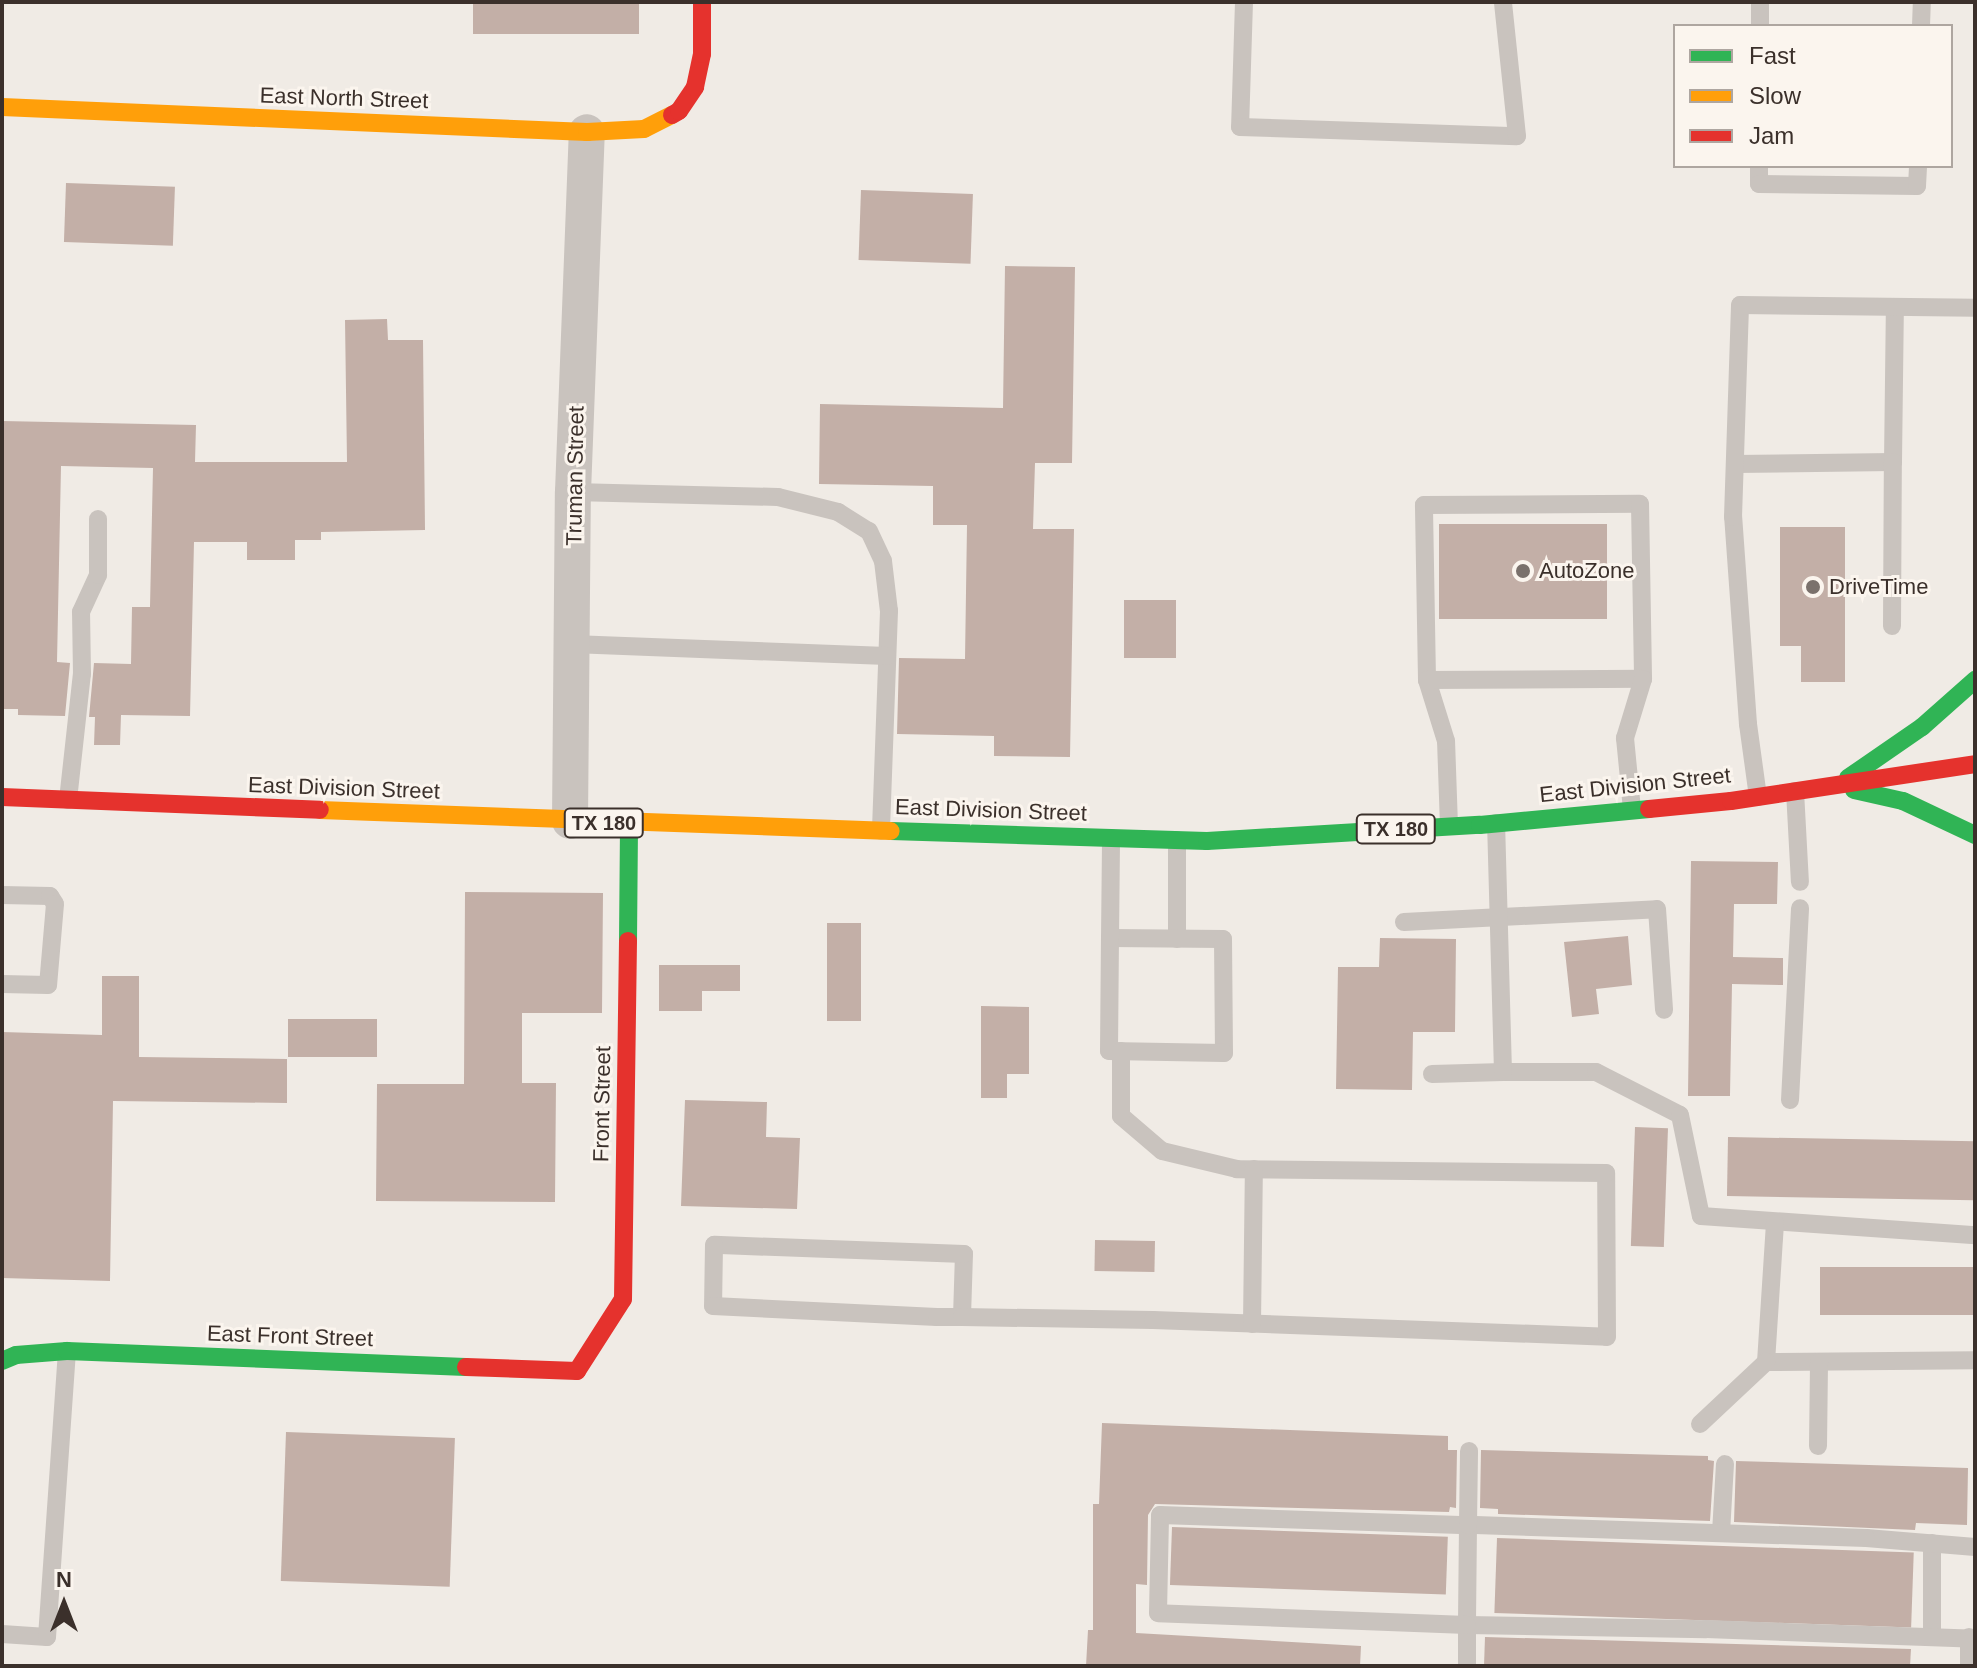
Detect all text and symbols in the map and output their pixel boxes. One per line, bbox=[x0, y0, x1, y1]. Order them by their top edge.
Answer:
legend bbox=[1673, 24, 1953, 168]
text: Fast bbox=[1749, 42, 1796, 69]
street label: East North Street bbox=[259, 82, 429, 114]
text: Slow bbox=[1749, 82, 1801, 109]
text: Jam bbox=[1749, 122, 1794, 149]
street label: Truman Street bbox=[561, 406, 589, 546]
place label: AutoZone bbox=[1539, 558, 1634, 584]
marker: AutoZone bbox=[1514, 562, 1532, 580]
place label: DriveTime bbox=[1829, 574, 1928, 600]
marker: DriveTime bbox=[1804, 578, 1822, 596]
street label: East Division Street bbox=[1538, 762, 1732, 808]
street label: East Division Street bbox=[248, 771, 440, 805]
street label: East Division Street bbox=[895, 793, 1087, 827]
road number: TX 180 bbox=[562, 807, 646, 839]
road number: TX 180 bbox=[1354, 813, 1438, 845]
street label: Front Street bbox=[588, 1046, 616, 1162]
street label: East Front Street bbox=[206, 1320, 374, 1352]
north arrow bbox=[24, 1564, 104, 1644]
text: N bbox=[56, 1567, 72, 1592]

